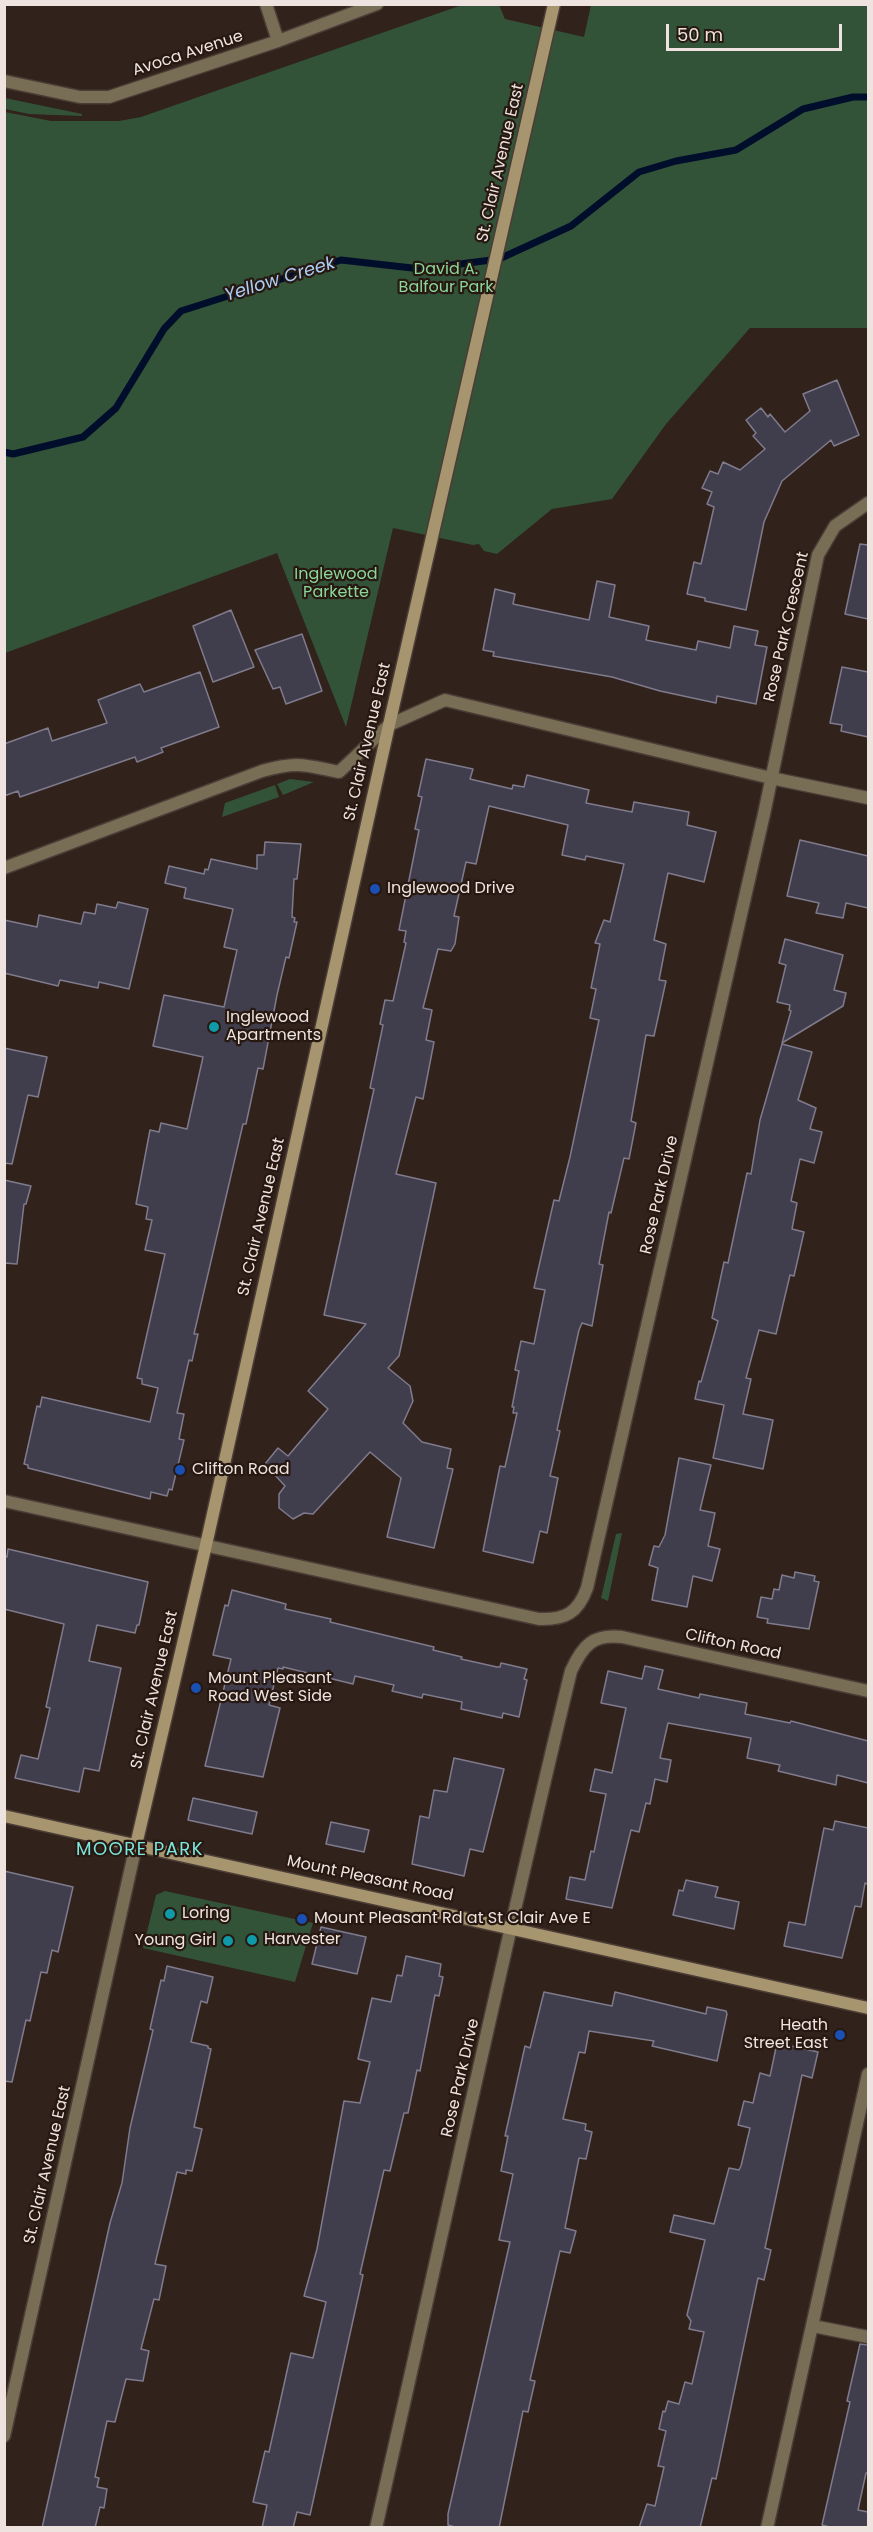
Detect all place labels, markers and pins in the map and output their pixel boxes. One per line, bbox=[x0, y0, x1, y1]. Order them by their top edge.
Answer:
place label: Inglewood Drive bbox=[387, 879, 515, 899]
marker: Inglewood Drive bbox=[368, 882, 382, 896]
place label: Inglewood Apartments bbox=[226, 1008, 321, 1046]
marker: Inglewood Apartments bbox=[207, 1020, 221, 1034]
place label: Clifton Road bbox=[192, 1460, 290, 1480]
marker: Clifton Road bbox=[173, 1463, 187, 1477]
place label: Mount Pleasant Road West Side bbox=[208, 1669, 332, 1707]
marker: Mount Pleasant Road West Side bbox=[189, 1681, 203, 1695]
place label: Loring bbox=[182, 1904, 230, 1924]
marker: Loring bbox=[163, 1907, 177, 1921]
place label: Mount Pleasant Rd at St Clair Ave E bbox=[314, 1909, 591, 1929]
marker: Mount Pleasant Rd at St Clair Ave E bbox=[295, 1912, 309, 1926]
place label: Harvester bbox=[264, 1930, 341, 1950]
place label: Young Girl bbox=[135, 1931, 216, 1951]
marker: Harvester bbox=[245, 1933, 259, 1947]
marker: Young Girl bbox=[221, 1934, 235, 1948]
place label: Heath Street East bbox=[744, 2016, 828, 2054]
marker: Heath Street East bbox=[833, 2028, 847, 2042]

